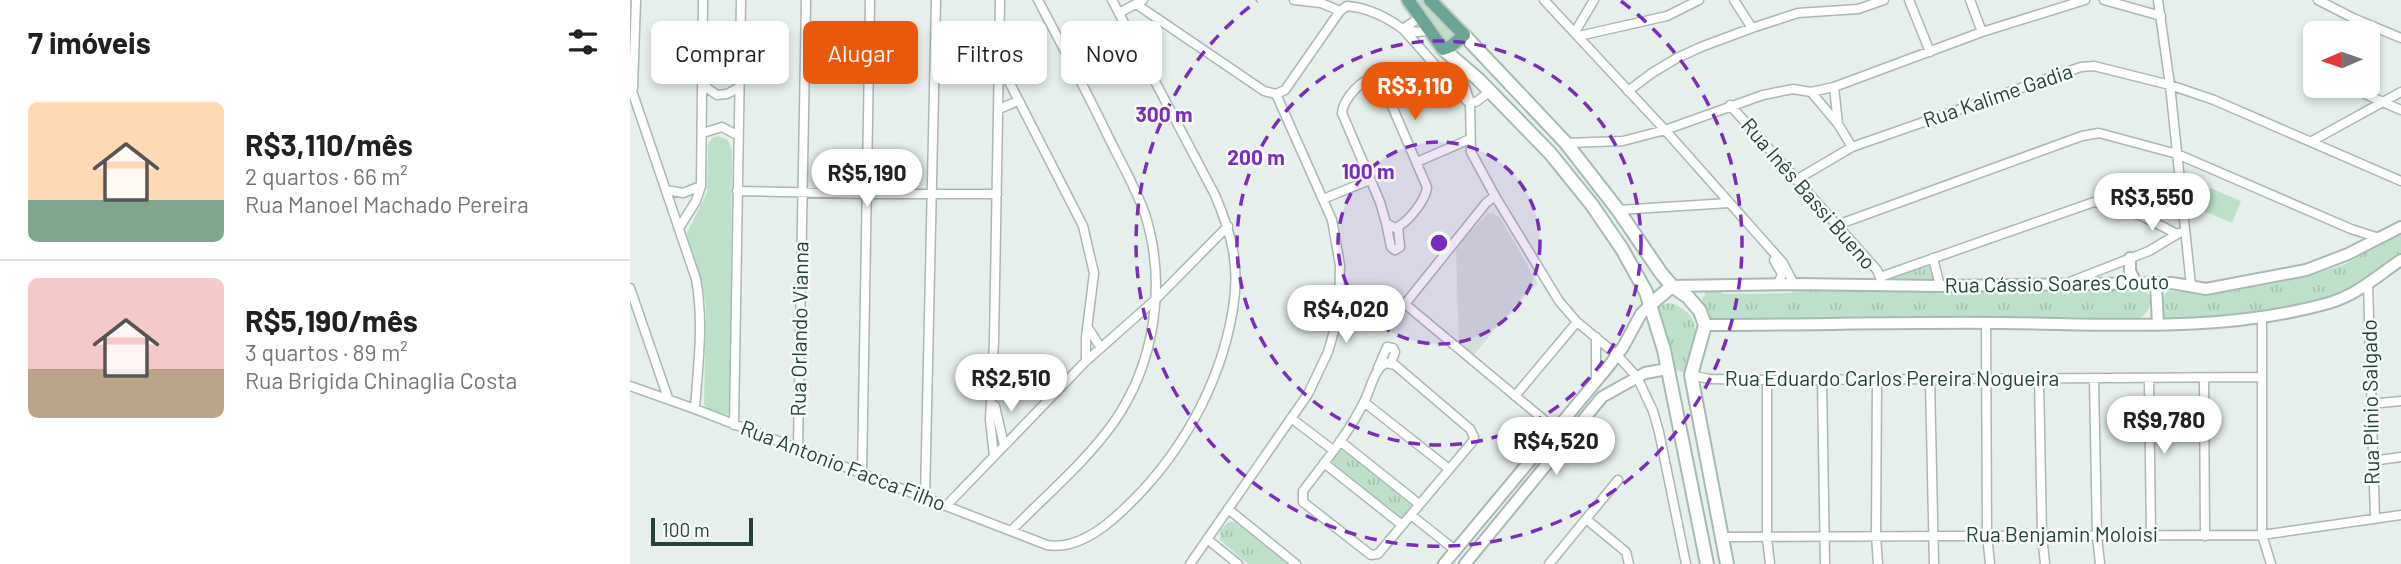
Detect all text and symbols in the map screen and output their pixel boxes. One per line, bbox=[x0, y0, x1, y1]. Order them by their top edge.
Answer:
chip: Comprar bbox=[651, 21, 789, 84]
chip: Alugar bbox=[803, 21, 918, 84]
chip: Filtros bbox=[932, 21, 1047, 84]
chip: Novo bbox=[1061, 21, 1162, 84]
north arrow bbox=[2303, 21, 2380, 98]
map controls bbox=[2303, 21, 2380, 98]
icon: filters bbox=[564, 23, 602, 61]
text: 7 imóveis bbox=[28, 24, 151, 60]
street label: Rua Kalime Gadia bbox=[1919, 57, 2076, 132]
pin: R$3,110 bbox=[1350, 62, 1480, 122]
text: R$3,110 bbox=[1377, 71, 1453, 99]
text: 300 m bbox=[1135, 101, 1193, 126]
street label: Rua Inês Bassi Bueno bbox=[1737, 112, 1882, 274]
text: R$3,110/mês bbox=[245, 126, 413, 162]
icon: home bbox=[84, 130, 168, 214]
text: 200 m bbox=[1227, 144, 1285, 169]
pin: R$5,190 bbox=[802, 150, 932, 209]
text: R$5,190 bbox=[827, 158, 907, 186]
text: 100 m bbox=[1341, 158, 1395, 183]
text: 2 quartos · 66 m² bbox=[245, 162, 408, 190]
pin: R$3,550 bbox=[2087, 174, 2217, 233]
text: R$3,550 bbox=[2110, 182, 2194, 210]
text: Rua Manoel Machado Pereira bbox=[245, 190, 529, 218]
centre of rings bbox=[1427, 231, 1451, 255]
street label: Rua Orlando Vianna bbox=[784, 241, 813, 417]
street label: Rua Cássio Soares Couto bbox=[1944, 268, 2170, 297]
pin: R$4,020 bbox=[1281, 286, 1411, 345]
text: R$4,020 bbox=[1303, 294, 1389, 322]
text: R$5,190/mês bbox=[245, 302, 418, 338]
icon: home bbox=[84, 306, 168, 390]
street label: Rua Plínio Salgado bbox=[2356, 319, 2383, 485]
text: 3 quartos · 89 m² bbox=[245, 338, 408, 366]
pin: R$2,510 bbox=[946, 354, 1076, 414]
text: R$2,510 bbox=[971, 363, 1051, 391]
street label: Rua Eduardo Carlos Pereira Nogueira bbox=[1725, 365, 2059, 390]
text: Rua Brigida Chinaglia Costa bbox=[245, 366, 517, 394]
pin: R$9,780 bbox=[2099, 396, 2229, 456]
text: R$9,780 bbox=[2123, 405, 2205, 433]
street label: Rua Antonio Facca Filho bbox=[737, 414, 950, 515]
pin: R$4,520 bbox=[1491, 418, 1621, 477]
text: R$4,520 bbox=[1513, 426, 1599, 454]
scale bar bbox=[651, 515, 752, 547]
text: 100 m bbox=[662, 518, 710, 541]
street label: Rua Benjamin Moloisi bbox=[1966, 521, 2158, 546]

